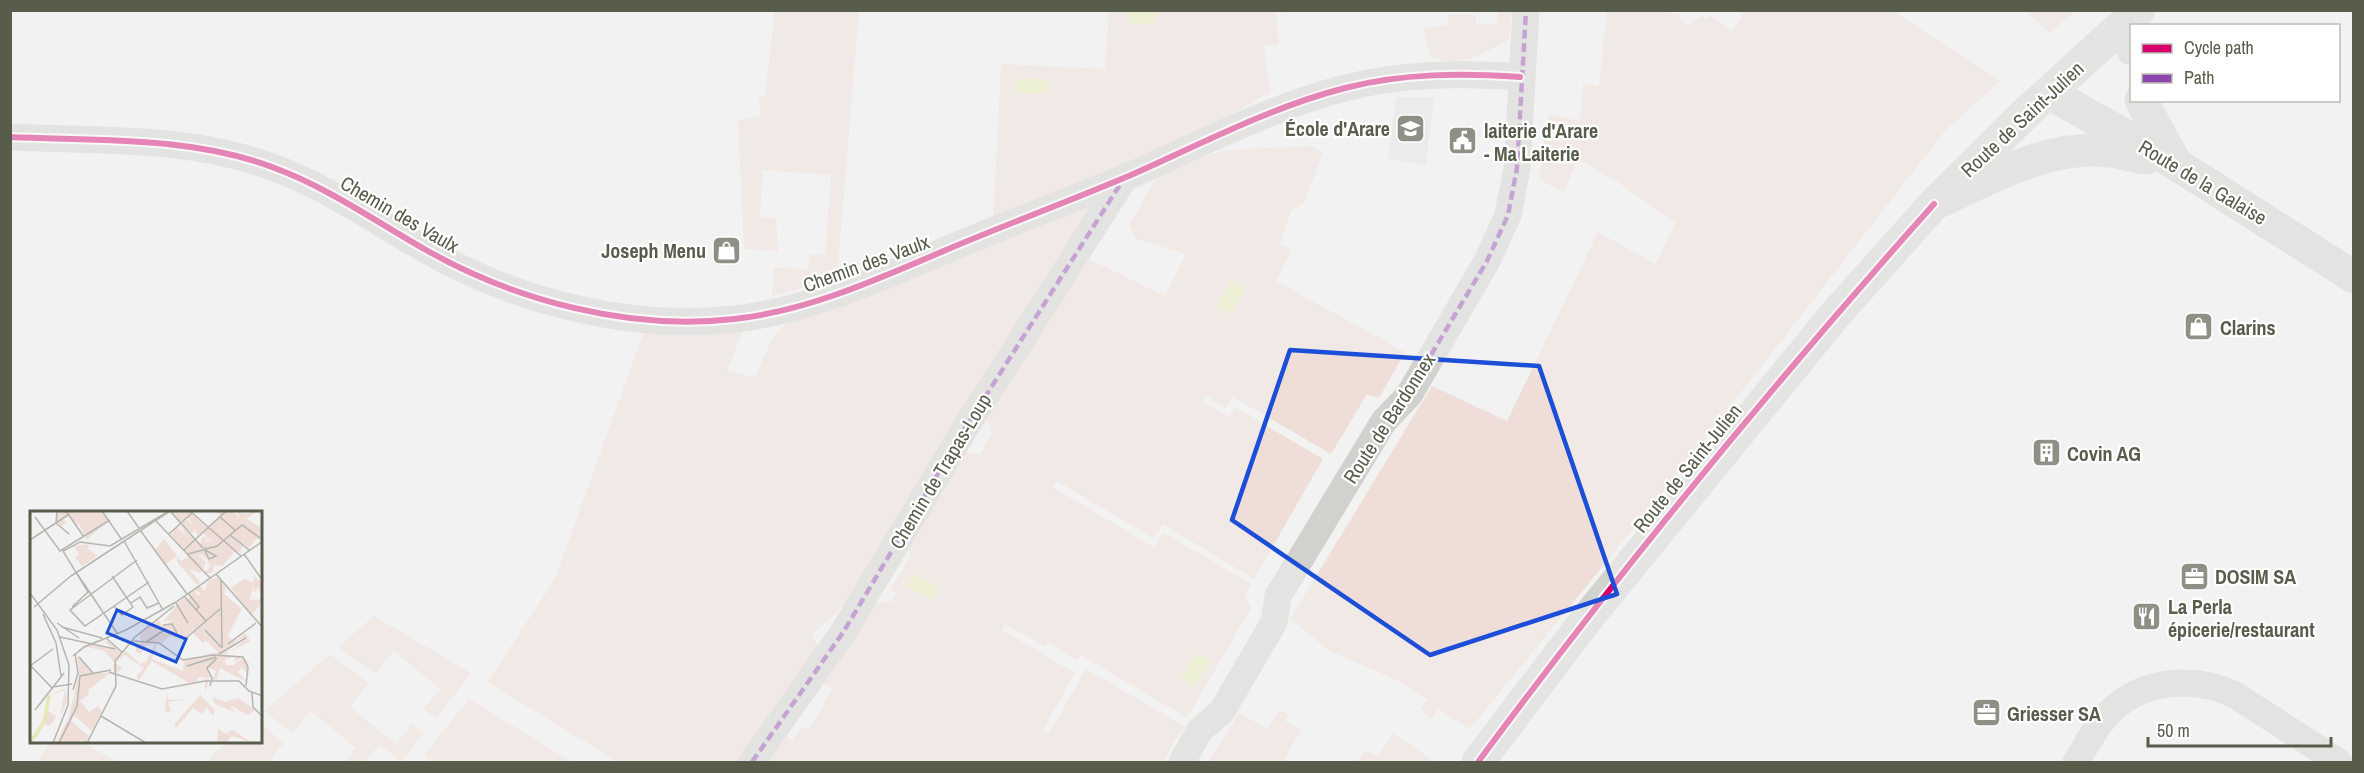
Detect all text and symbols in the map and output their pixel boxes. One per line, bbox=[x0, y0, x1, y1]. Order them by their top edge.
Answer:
legend bbox=[2130, 24, 2340, 102]
text: Cycle path bbox=[2184, 35, 2254, 60]
street label: Route de Saint-Julien bbox=[1955, 55, 2089, 183]
text: Path bbox=[2184, 65, 2214, 90]
school or university icon: École d'Arare bbox=[1395, 112, 1427, 144]
place label: École d'Arare bbox=[1285, 115, 1390, 142]
place label: laiterie d'Arare - Ma Laiterie bbox=[1484, 117, 1598, 167]
public building icon: laiterie d'Arare - Ma Laiterie bbox=[1447, 125, 1479, 157]
street label: Route de la Galaise bbox=[2134, 133, 2272, 231]
street label: Chemin des Vaulx bbox=[336, 169, 465, 259]
street label: Chemin des Vaulx bbox=[799, 227, 934, 298]
shop icon: Joseph Menu bbox=[711, 234, 743, 266]
place label: Joseph Menu bbox=[601, 237, 706, 264]
shop icon: Clarins bbox=[2183, 311, 2215, 343]
place label: Clarins bbox=[2220, 314, 2276, 341]
street label: Route de Bardonnex bbox=[1337, 347, 1442, 488]
street label: Chemin de Trapas-Loup bbox=[883, 388, 997, 554]
street label: Route de Saint-Julien bbox=[1627, 398, 1747, 538]
building icon: Covin AG bbox=[2030, 437, 2062, 469]
place label: Covin AG bbox=[2067, 440, 2141, 467]
inset map bbox=[30, 511, 262, 743]
office icon: DOSIM SA bbox=[2178, 560, 2210, 592]
place label: DOSIM SA bbox=[2215, 563, 2296, 590]
place label: La Perla épicerie/restaurant bbox=[2168, 593, 2315, 643]
restaurant icon: La Perla épicerie/restaurant bbox=[2131, 601, 2163, 633]
office icon: Griesser SA bbox=[1970, 697, 2002, 729]
place label: Griesser SA bbox=[2007, 700, 2101, 727]
scale bar bbox=[2148, 710, 2331, 748]
text: 50 m bbox=[2157, 718, 2190, 743]

